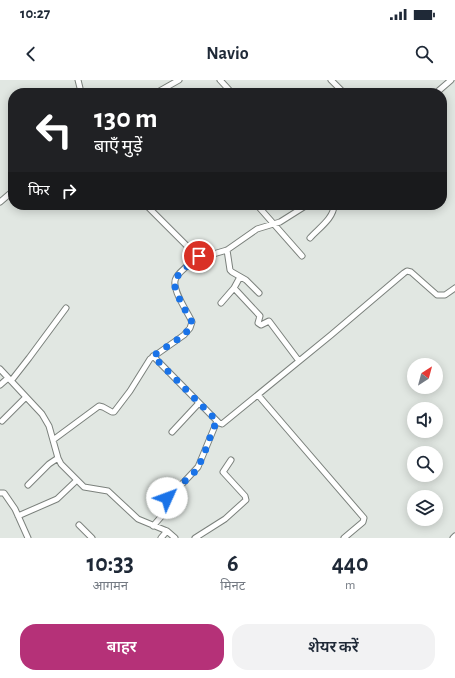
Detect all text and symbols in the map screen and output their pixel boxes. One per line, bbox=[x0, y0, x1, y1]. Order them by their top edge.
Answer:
text: 10:27 bbox=[20, 6, 50, 21]
icon: back bbox=[20, 43, 42, 65]
icon: search bbox=[413, 43, 435, 65]
text: Navio bbox=[206, 45, 249, 63]
icon: left bbox=[28, 104, 80, 156]
text: 130 m bbox=[94, 105, 158, 133]
text: बाएँ मुड़ें bbox=[94, 138, 142, 156]
icon: right bbox=[58, 180, 80, 202]
text: फिर bbox=[28, 183, 50, 198]
pin bbox=[182, 239, 216, 273]
icon: arrive bbox=[188, 245, 210, 267]
north arrow bbox=[407, 358, 443, 394]
map controls bbox=[407, 358, 443, 526]
button: sound bbox=[407, 402, 443, 438]
button: search bbox=[407, 446, 443, 482]
position arrow bbox=[146, 477, 188, 519]
button: layers bbox=[407, 490, 443, 526]
text: 10:33 bbox=[87, 552, 134, 576]
text: 6 bbox=[227, 552, 239, 576]
text: 440 bbox=[332, 552, 368, 576]
text: m bbox=[345, 579, 355, 592]
text: आगमन bbox=[92, 580, 128, 593]
text: मिनट bbox=[220, 580, 245, 593]
button: बाहर bbox=[20, 624, 224, 670]
button: शेयर करें bbox=[232, 624, 435, 670]

